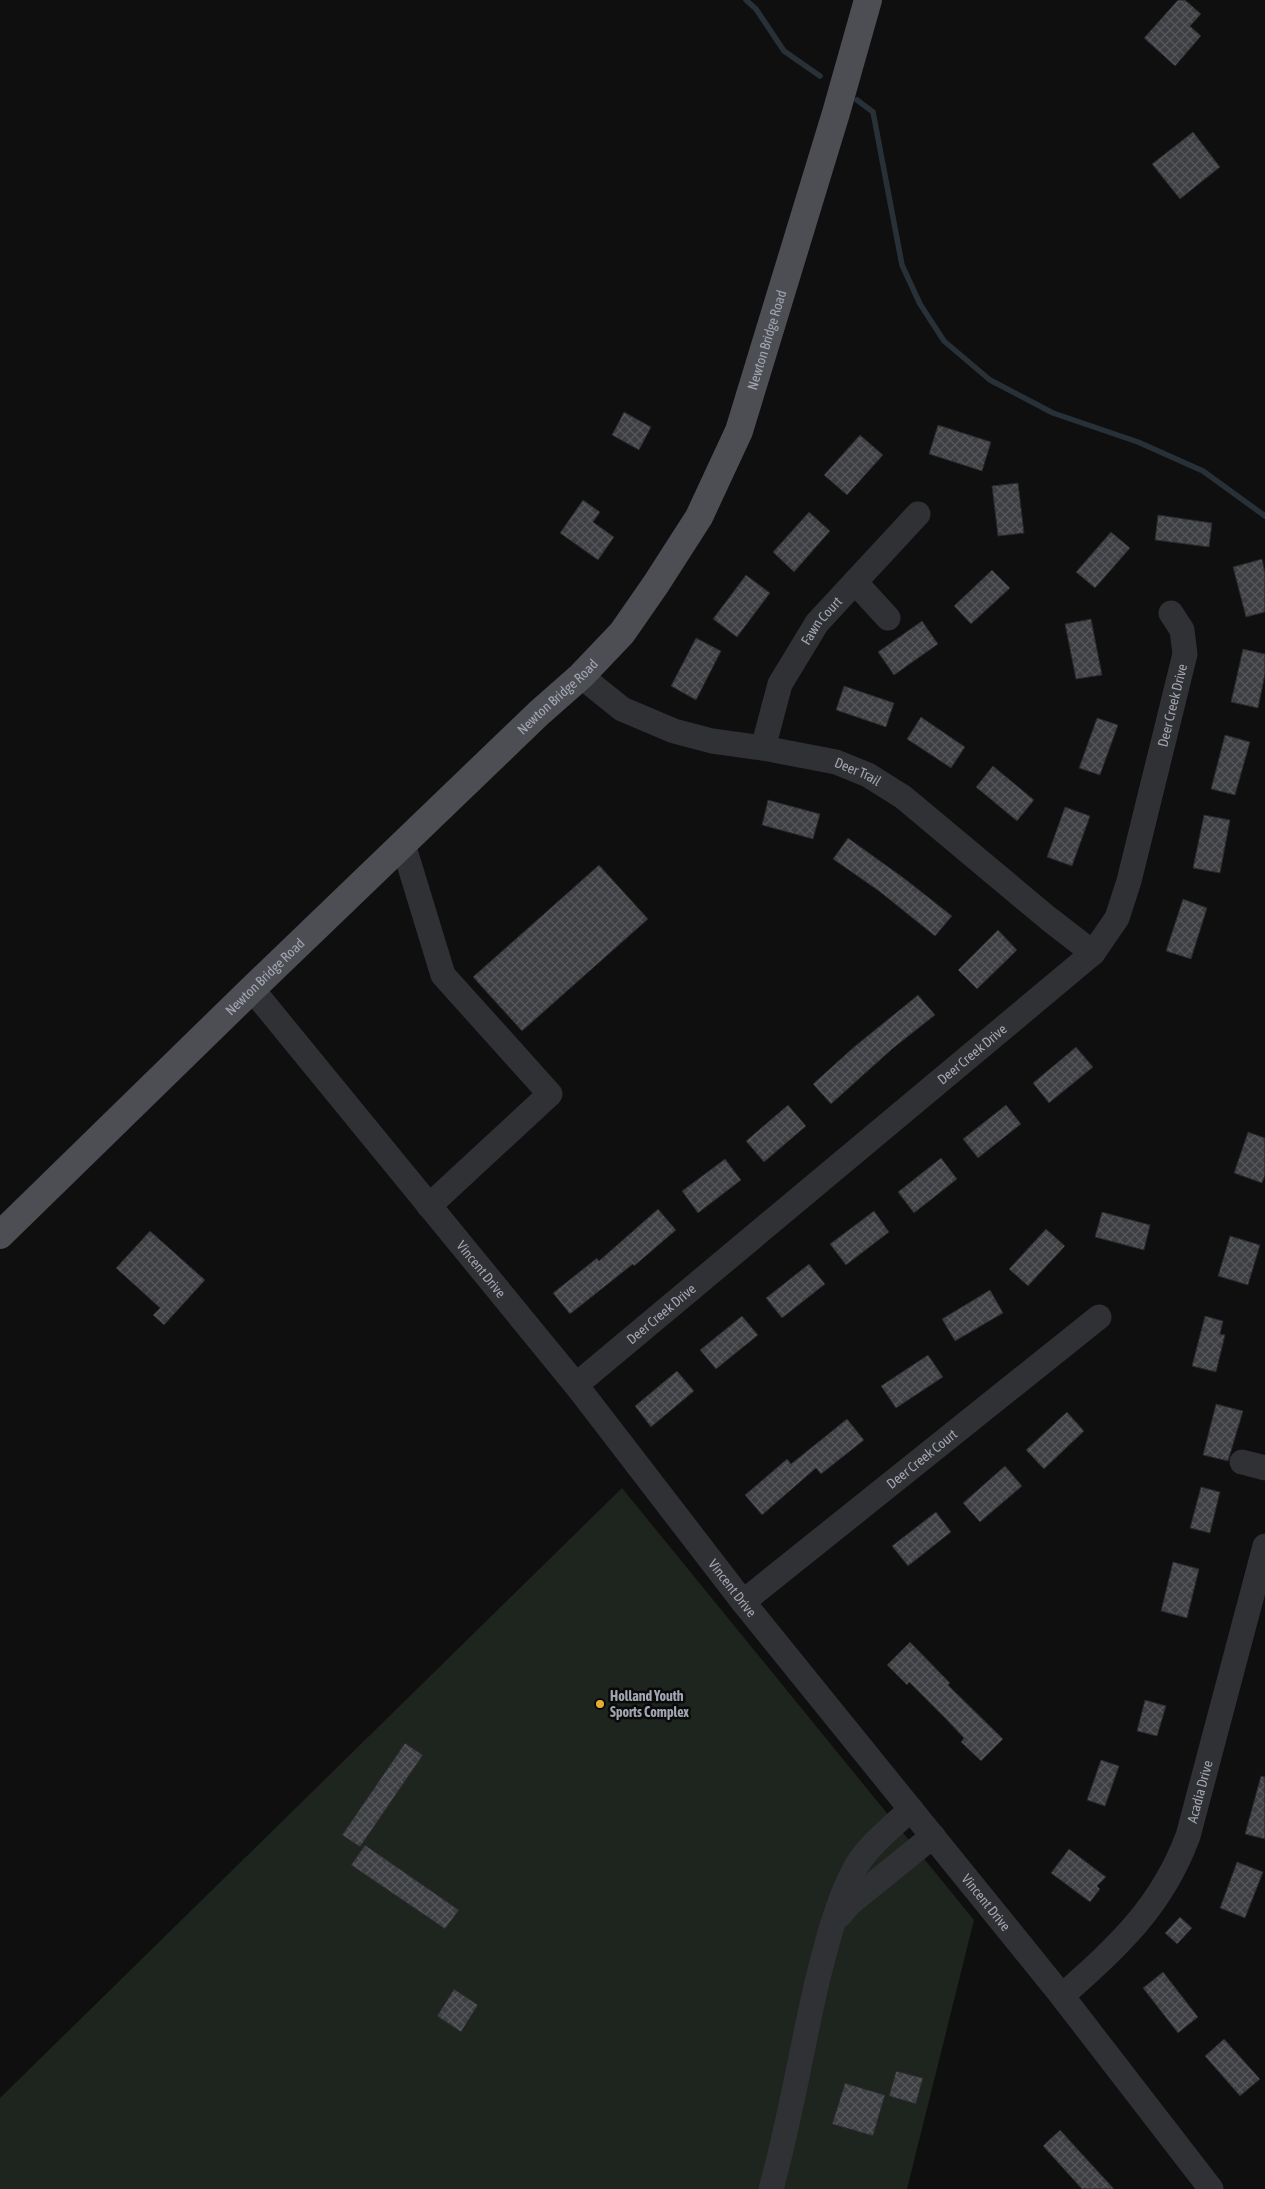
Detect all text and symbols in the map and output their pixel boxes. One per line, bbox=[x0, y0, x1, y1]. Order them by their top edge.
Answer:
street label: Newton Bridge Road bbox=[744, 288, 790, 392]
street label: Fawn Court bbox=[798, 594, 845, 648]
street label: Newton Bridge Road bbox=[514, 656, 601, 738]
street label: Deer Creek Drive bbox=[1154, 662, 1190, 749]
street label: Deer Trail bbox=[832, 754, 884, 789]
street label: Newton Bridge Road bbox=[222, 935, 308, 1018]
street label: Deer Creek Drive bbox=[934, 1021, 1010, 1088]
street label: Vincent Drive bbox=[453, 1238, 509, 1301]
street label: Deer Creek Drive bbox=[623, 1280, 699, 1347]
street label: Deer Creek Court bbox=[883, 1426, 960, 1492]
street label: Vincent Drive bbox=[705, 1556, 760, 1620]
place label: Holland Youth Sports Complex bbox=[610, 1688, 689, 1720]
marker: Holland Youth Sports Complex bbox=[594, 1698, 606, 1710]
street label: Acadia Drive bbox=[1184, 1759, 1216, 1825]
street label: Vincent Drive bbox=[958, 1871, 1014, 1934]

